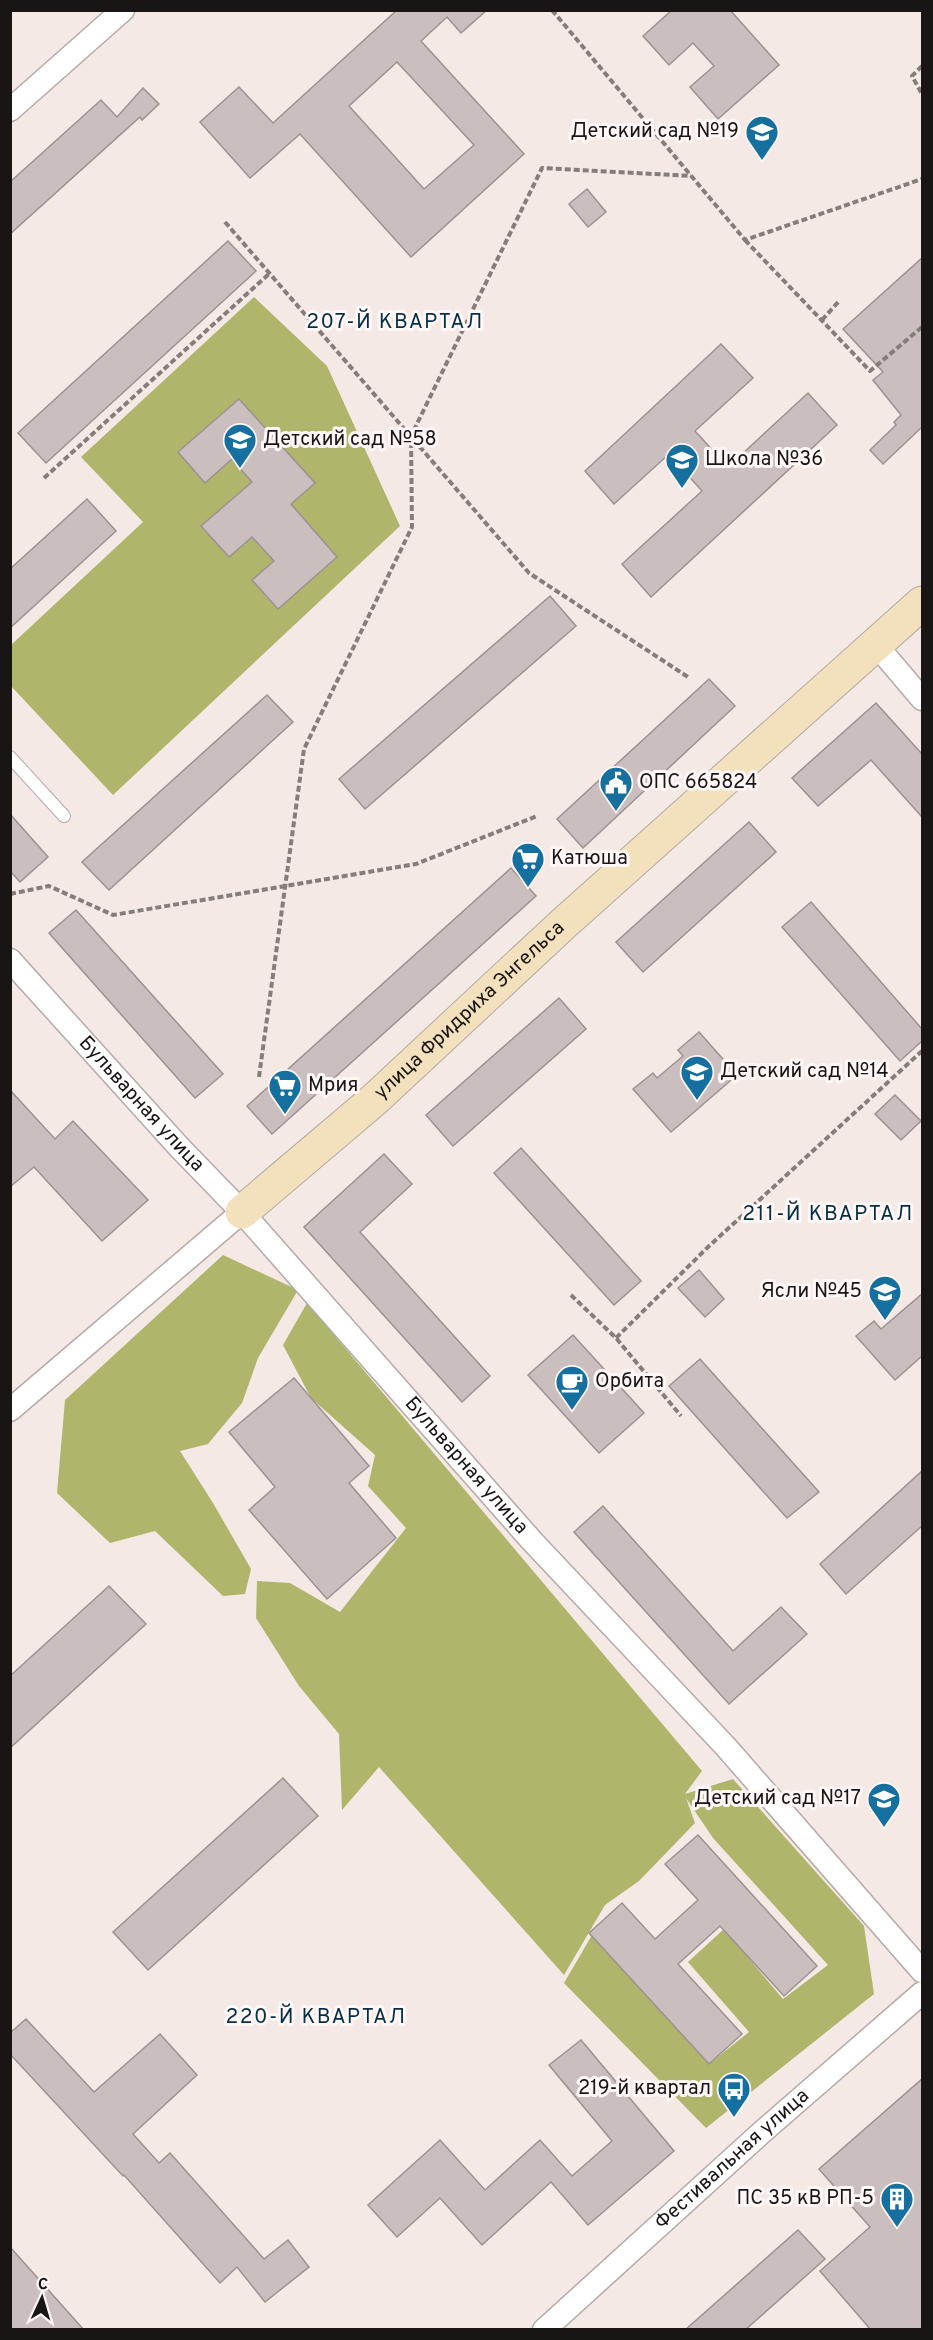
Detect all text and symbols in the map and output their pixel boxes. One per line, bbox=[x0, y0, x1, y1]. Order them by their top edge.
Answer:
school or university icon: Детский сад №19 bbox=[744, 114, 780, 161]
place label: Детский сад №19 bbox=[570, 119, 739, 145]
district label: 207-Й КВАРТАЛ bbox=[306, 308, 484, 336]
school or university icon: Детский сад №58 bbox=[222, 422, 258, 469]
place label: Детский сад №58 bbox=[263, 427, 437, 453]
school or university icon: Школа №36 bbox=[664, 442, 700, 489]
place label: Школа №36 bbox=[705, 447, 823, 473]
public building icon: ОПС 665824 bbox=[598, 765, 634, 812]
place label: ОПС 665824 bbox=[639, 770, 757, 796]
supermarket icon: Катюша bbox=[510, 841, 546, 888]
place label: Катюша bbox=[551, 846, 628, 872]
street label: улица Фридриха Энгельса bbox=[369, 916, 571, 1106]
street label: Бульварная улица bbox=[72, 1031, 210, 1178]
school or university icon: Детский сад №14 bbox=[679, 1054, 715, 1101]
place label: Детский сад №14 bbox=[720, 1059, 889, 1085]
supermarket icon: Мрия bbox=[267, 1068, 303, 1115]
place label: Мрия bbox=[308, 1073, 358, 1099]
district label: 211-Й КВАРТАЛ bbox=[742, 1200, 914, 1228]
school or university icon: Ясли №45 bbox=[867, 1274, 903, 1321]
place label: Ясли №45 bbox=[761, 1279, 862, 1305]
cafe icon: Орбита bbox=[554, 1364, 590, 1411]
place label: Орбита bbox=[595, 1369, 664, 1395]
street label: Бульварная улица bbox=[398, 1392, 533, 1540]
school or university icon: Детский сад №17 bbox=[866, 1781, 902, 1828]
place label: Детский сад №17 bbox=[694, 1786, 861, 1812]
district label: 220-Й КВАРТАЛ bbox=[225, 2003, 407, 2031]
bus stop icon: 219-й квартал bbox=[716, 2071, 752, 2118]
place label: 219-й квартал bbox=[578, 2076, 711, 2102]
street label: Фестивальная улица bbox=[650, 2084, 815, 2236]
building icon: ПС 35 кВ РП-5 bbox=[879, 2181, 915, 2228]
place label: ПС 35 кВ РП-5 bbox=[737, 2186, 874, 2212]
north arrow bbox=[12, 2268, 72, 2328]
text: С bbox=[37, 2275, 49, 2295]

